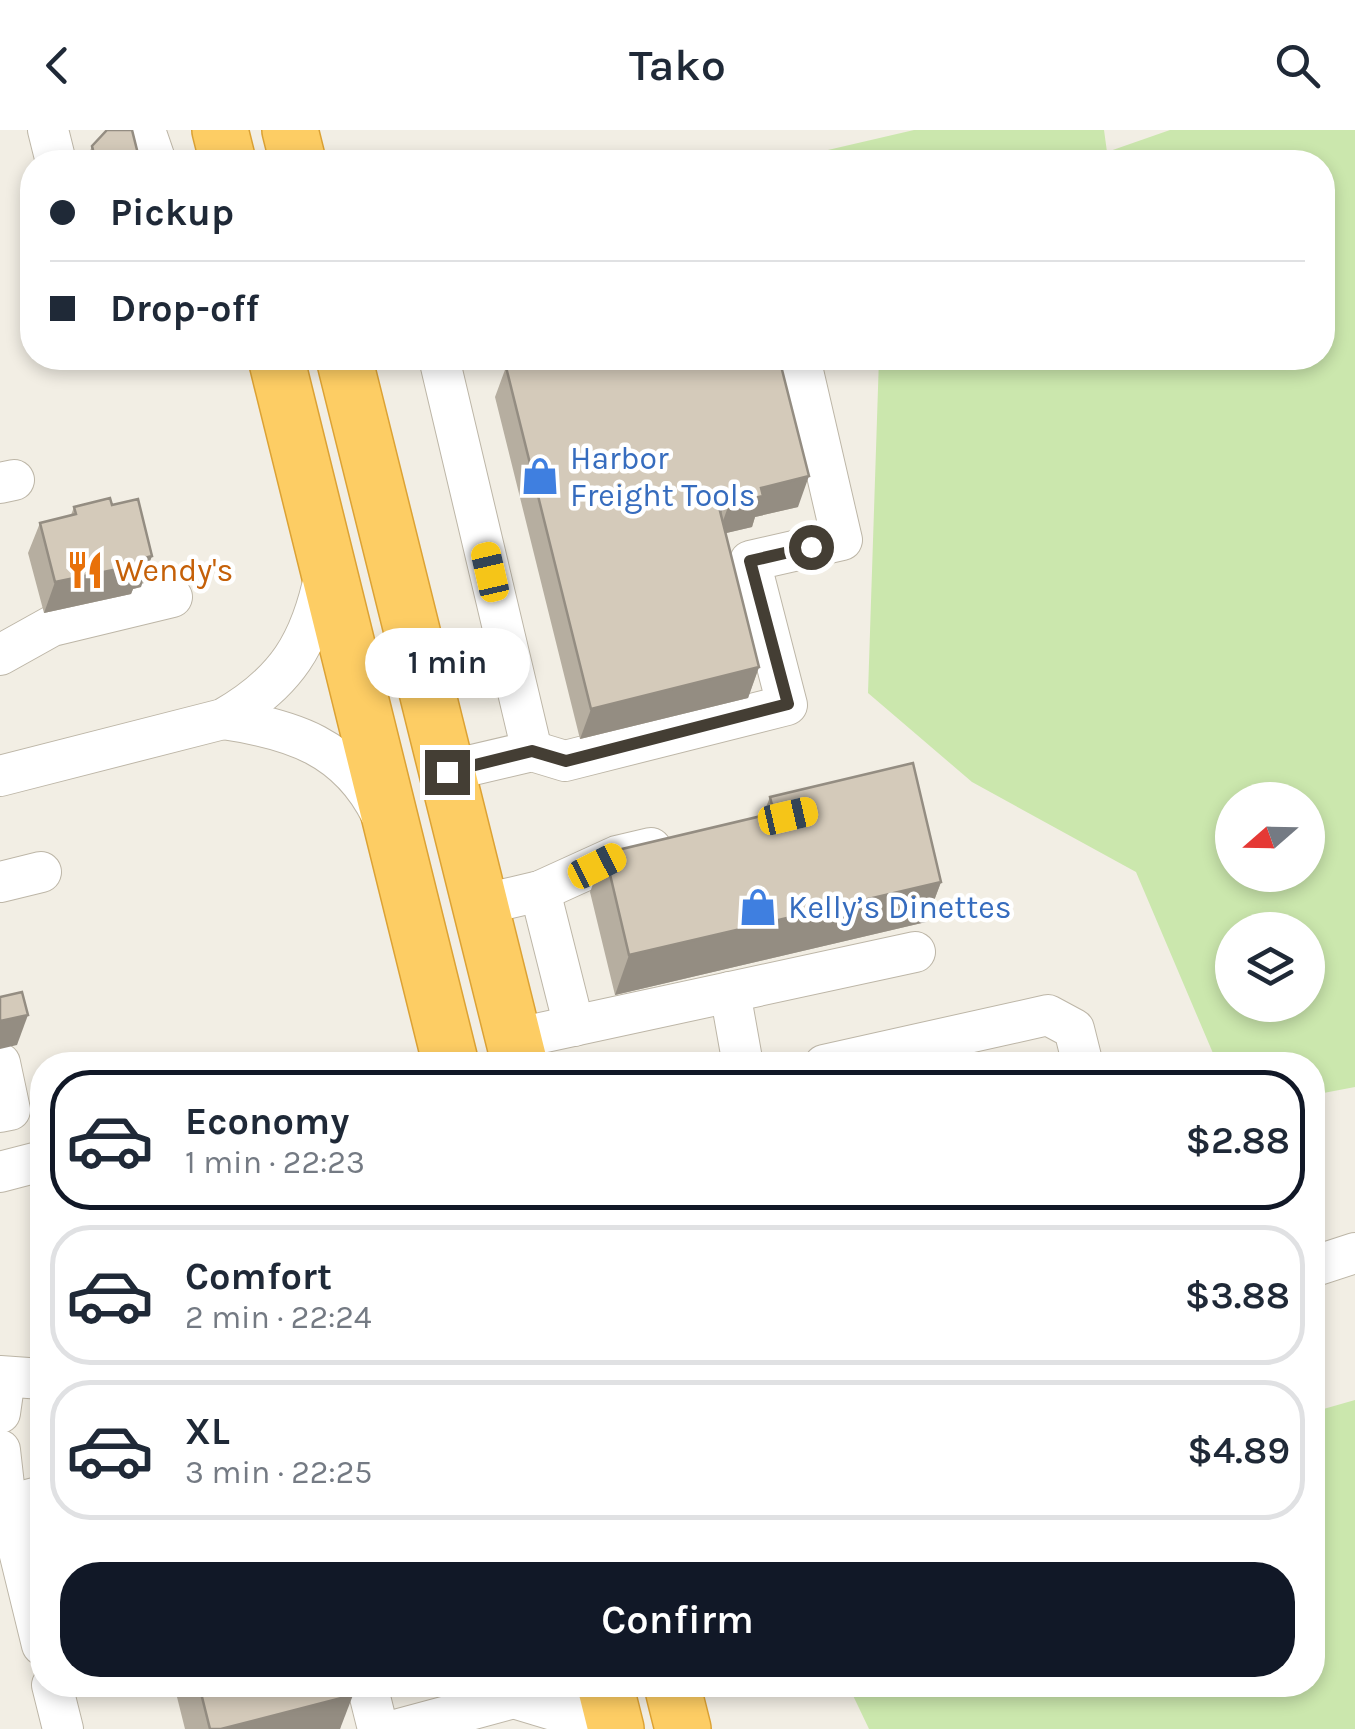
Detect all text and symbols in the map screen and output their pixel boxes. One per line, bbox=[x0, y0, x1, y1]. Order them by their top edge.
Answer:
icon: back bbox=[30, 38, 85, 93]
icon: search bbox=[1270, 38, 1325, 93]
text: Tako bbox=[629, 39, 726, 91]
text: Pickup bbox=[110, 190, 234, 235]
text: Drop-off bbox=[110, 286, 259, 331]
place label: Harbor Freight Tools bbox=[570, 440, 756, 514]
shop icon: Harbor Freight Tools bbox=[519, 455, 561, 497]
route start bbox=[789, 525, 834, 570]
car bbox=[469, 539, 511, 605]
restaurant icon: Wendy's bbox=[64, 549, 106, 591]
place label: Wendy's bbox=[115, 552, 233, 589]
callout: 1 min bbox=[364, 627, 530, 697]
text: 1 min bbox=[408, 644, 487, 681]
route end bbox=[425, 750, 470, 795]
north arrow bbox=[1215, 782, 1325, 892]
map controls bbox=[1215, 782, 1325, 1022]
car bbox=[755, 795, 821, 837]
car bbox=[563, 839, 631, 893]
shop icon: Kelly’s Dinettes bbox=[737, 886, 779, 928]
place label: Kelly’s Dinettes bbox=[788, 889, 1012, 926]
button: layers bbox=[1215, 912, 1325, 1022]
icon: car bbox=[65, 1095, 155, 1185]
text: Economy bbox=[185, 1099, 349, 1144]
text: $2.88 bbox=[1185, 1118, 1290, 1163]
text: 1 min · 22:23 bbox=[185, 1144, 365, 1181]
icon: car bbox=[65, 1250, 155, 1340]
text: Comfort bbox=[185, 1254, 332, 1299]
text: $3.88 bbox=[1185, 1273, 1290, 1318]
text: 2 min · 22:24 bbox=[185, 1299, 372, 1336]
icon: car bbox=[65, 1405, 155, 1495]
text: XL bbox=[185, 1409, 230, 1454]
text: $4.89 bbox=[1187, 1428, 1290, 1473]
text: 3 min · 22:25 bbox=[185, 1454, 372, 1491]
button: Confirm bbox=[60, 1562, 1295, 1677]

